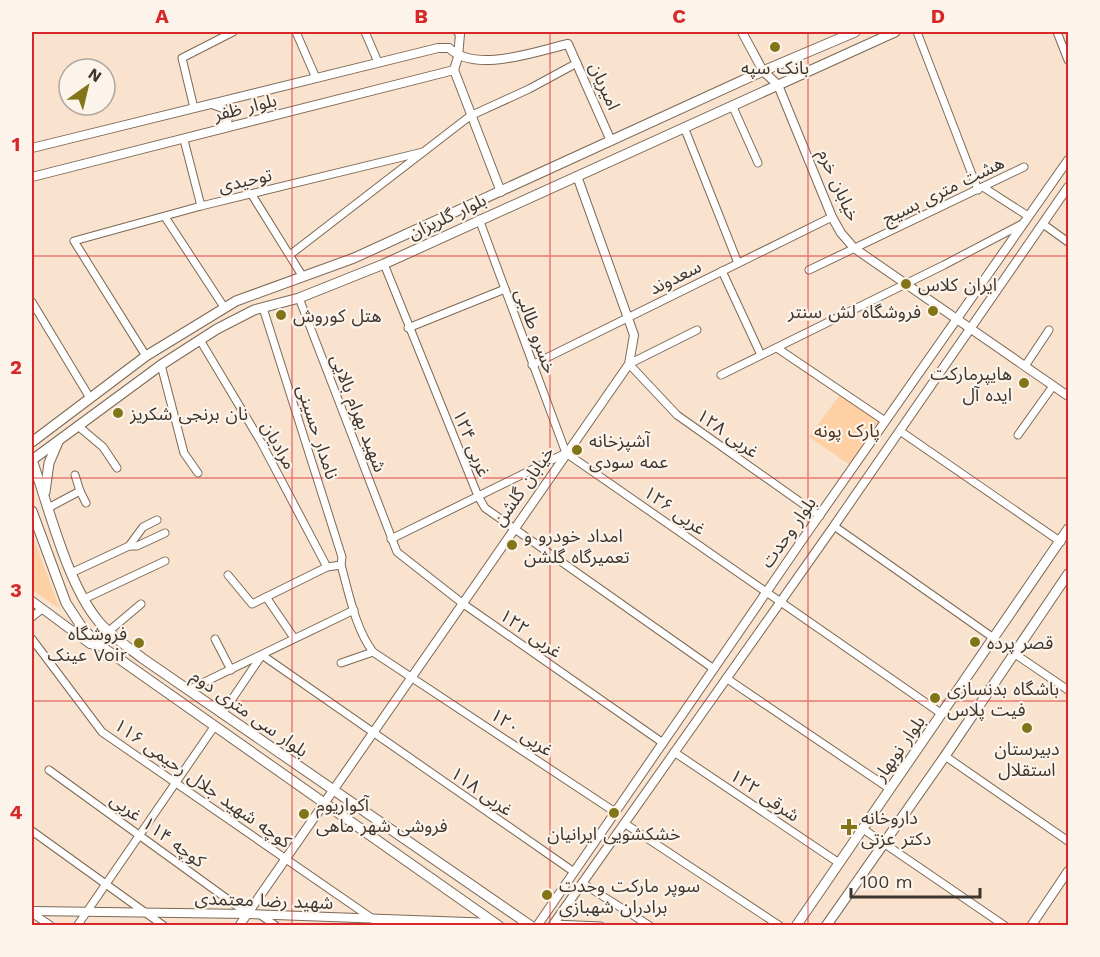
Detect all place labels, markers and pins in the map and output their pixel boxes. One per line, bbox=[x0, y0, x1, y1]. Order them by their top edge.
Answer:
marker: بانک سپه bbox=[768, 40, 782, 54]
place label: بانک سپه bbox=[741, 57, 809, 79]
place label: ایران کلاس bbox=[918, 274, 997, 296]
marker: ایران کلاس bbox=[899, 277, 913, 291]
place label: فروشگاه لش سنتر bbox=[787, 301, 921, 323]
marker: فروشگاه لش سنتر bbox=[926, 304, 940, 318]
place label: هتل کوروش bbox=[293, 305, 382, 327]
marker: هتل کوروش bbox=[274, 308, 288, 322]
place label: هایپرمارکت ایده آل bbox=[930, 363, 1012, 406]
marker: هایپرمارکت ایده آل bbox=[1017, 376, 1031, 390]
place label: نان برنجی شکریز bbox=[129, 403, 248, 425]
marker: نان برنجی شکریز bbox=[111, 406, 125, 420]
place label: آشپزخانه عمه سودی bbox=[589, 430, 668, 473]
marker: آشپزخانه عمه سودی bbox=[570, 443, 584, 457]
place label: امداد خودرو و تعمیرگاه گلشن bbox=[524, 525, 630, 568]
marker: امداد خودرو و تعمیرگاه گلشن bbox=[505, 538, 519, 552]
place label: فروشگاه عینک Voir bbox=[48, 623, 127, 665]
place label: قصر پرده bbox=[987, 632, 1053, 654]
marker: قصر پرده bbox=[968, 635, 982, 649]
marker: فروشگاه عینک Voir bbox=[132, 636, 146, 650]
place label: باشگاه بدنسازی فیت پلاس bbox=[947, 678, 1059, 721]
marker: باشگاه بدنسازی فیت پلاس bbox=[928, 691, 942, 705]
marker: دبیرستان استقلال bbox=[1020, 721, 1034, 735]
place label: دبیرستان استقلال bbox=[994, 738, 1060, 781]
place label: آکواریوم فروشی شهر ماهی bbox=[316, 794, 448, 837]
marker: خشکشویی ایرانیان bbox=[607, 806, 621, 820]
marker: آکواریوم فروشی شهر ماهی bbox=[297, 807, 311, 821]
place label: داروخانه دکتر عزتی bbox=[861, 807, 931, 850]
marker: داروخانه دکتر عزتی bbox=[842, 820, 856, 834]
place label: خشکشویی ایرانیان bbox=[547, 823, 681, 845]
place label: سوپر مارکت وحدت برادران شهبازی bbox=[559, 875, 700, 918]
marker: سوپر مارکت وحدت برادران شهبازی bbox=[540, 888, 554, 902]

